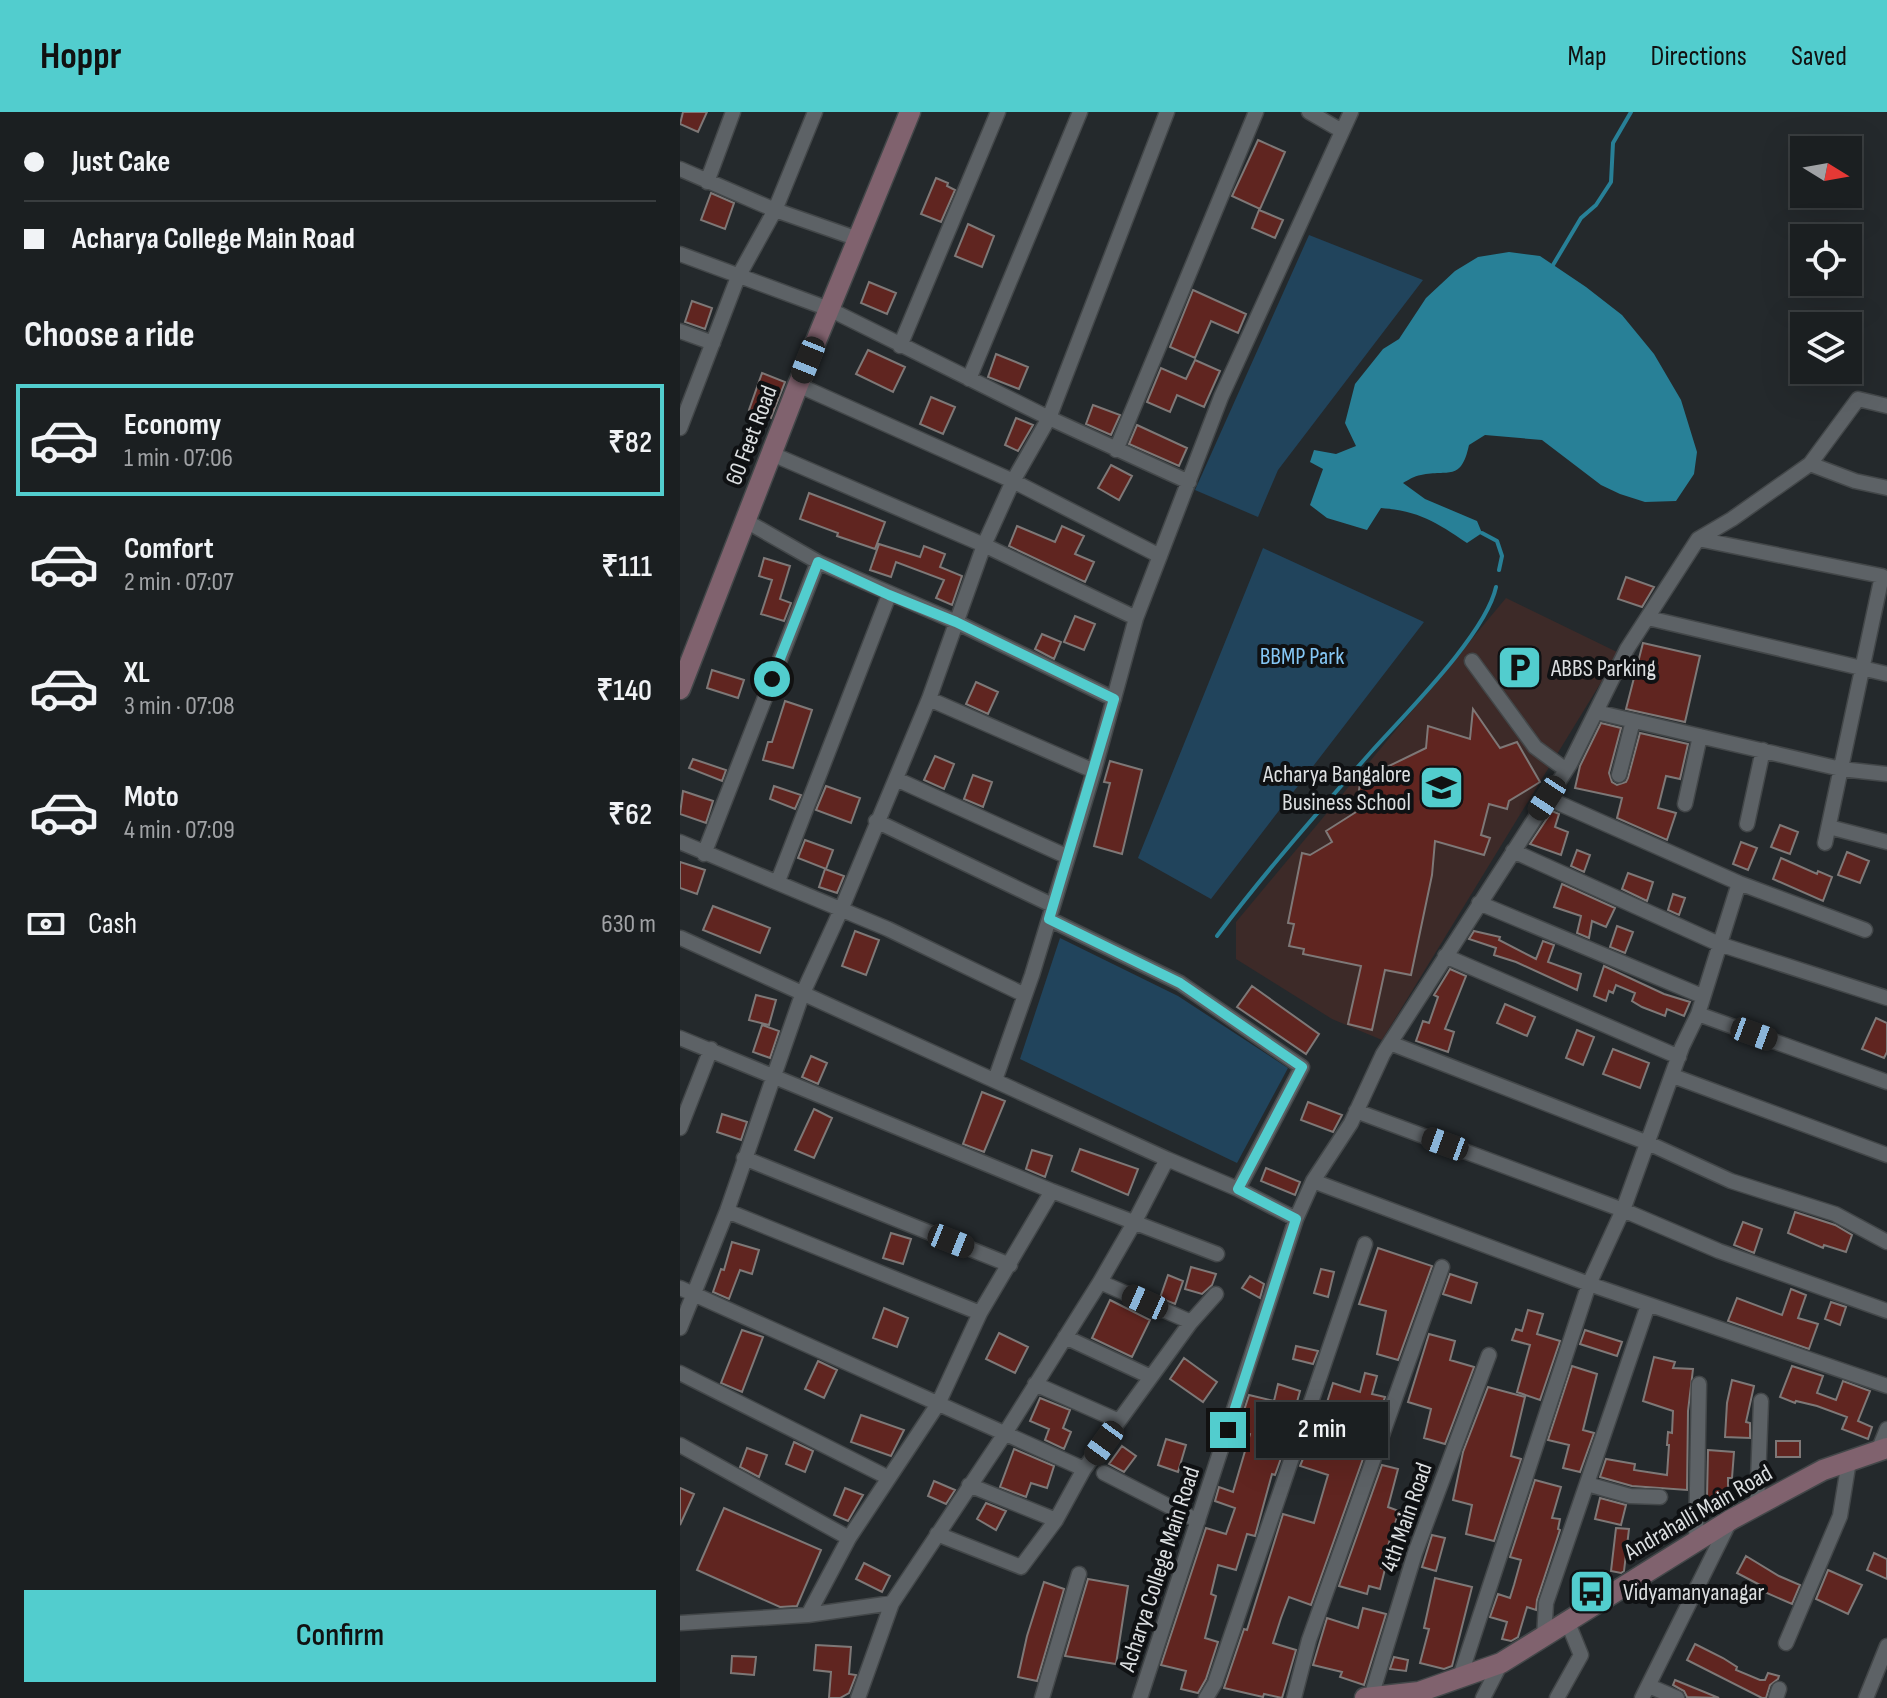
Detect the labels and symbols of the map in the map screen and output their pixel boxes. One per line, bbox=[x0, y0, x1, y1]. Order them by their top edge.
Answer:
north arrow bbox=[1790, 136, 1862, 208]
car bbox=[788, 333, 828, 387]
street label: 60 Feet Road bbox=[719, 381, 784, 489]
park label: BBMP Park bbox=[1260, 642, 1344, 671]
parking icon: ABBS Parking bbox=[1496, 644, 1544, 692]
place label: ABBS Parking bbox=[1550, 654, 1656, 683]
route start bbox=[754, 661, 790, 697]
place label: Acharya Bangalore Business School bbox=[1262, 760, 1411, 817]
school or university icon: Acharya Bangalore Business School bbox=[1418, 764, 1466, 812]
car bbox=[1524, 771, 1570, 825]
car bbox=[1727, 1015, 1781, 1053]
car bbox=[1418, 1125, 1472, 1163]
car bbox=[924, 1221, 978, 1261]
car bbox=[1118, 1281, 1172, 1323]
callout: 2 min bbox=[1256, 1402, 1388, 1458]
route end bbox=[1210, 1412, 1246, 1448]
car bbox=[1080, 1417, 1128, 1469]
street label: Andrahalli Main Road bbox=[1618, 1458, 1777, 1567]
street label: 4th Main Road bbox=[1374, 1459, 1439, 1576]
street label: Acharya College Main Road bbox=[1112, 1463, 1206, 1676]
bus stop icon: Vidyamanyanagar bbox=[1568, 1568, 1616, 1616]
place label: Vidyamanyanagar bbox=[1623, 1578, 1764, 1607]

